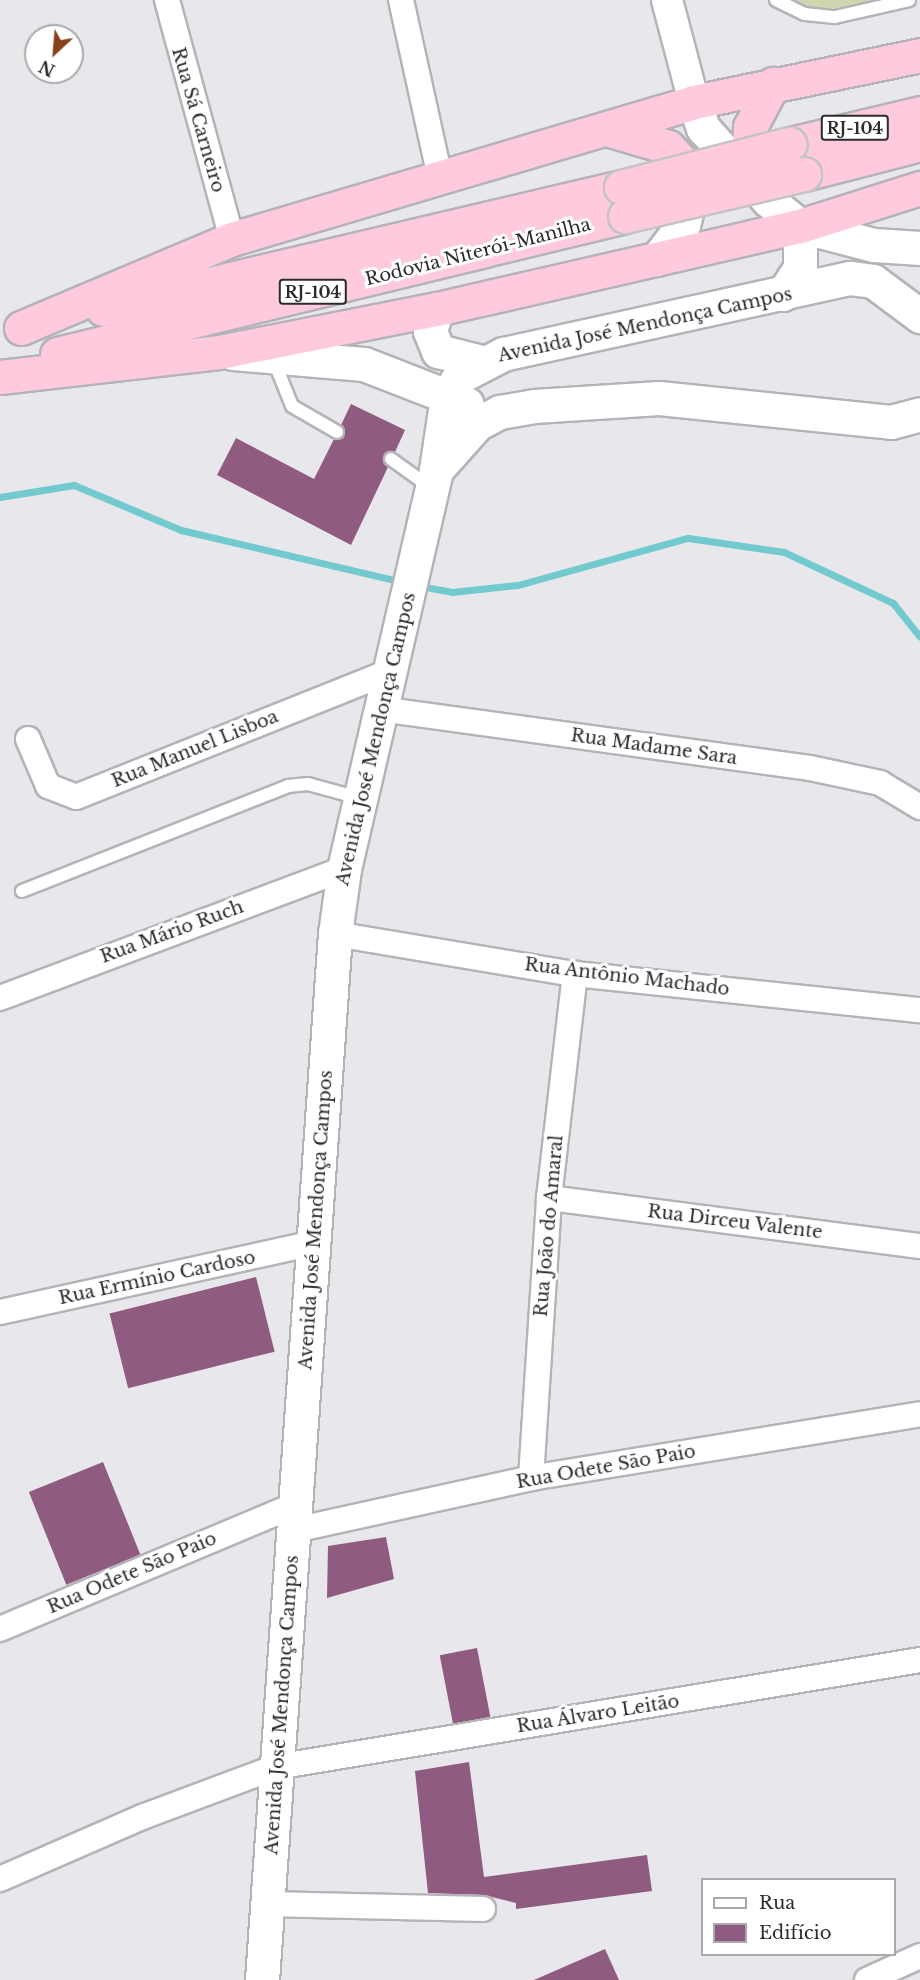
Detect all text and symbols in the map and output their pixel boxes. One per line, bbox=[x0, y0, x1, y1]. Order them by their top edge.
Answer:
north arrow bbox=[24, 24, 84, 84]
street label: Rua Sá Carneiro bbox=[167, 45, 229, 195]
text: N bbox=[36, 56, 58, 81]
road number: RJ-104 bbox=[820, 115, 890, 141]
street label: Rodovia Niterói-Manilha bbox=[363, 214, 593, 290]
road number: RJ-104 bbox=[278, 279, 348, 305]
street label: Avenida José Mendonça Campos bbox=[496, 283, 794, 367]
street label: Avenida José Mendonça Campos bbox=[332, 590, 420, 888]
street label: Rua Manuel Lisboa bbox=[109, 706, 281, 792]
street label: Rua Madame Sara bbox=[569, 725, 739, 769]
street label: Rua Mário Ruch bbox=[97, 896, 247, 968]
street label: Rua Antônio Machado bbox=[523, 954, 731, 1000]
street label: Avenida José Mendonça Campos bbox=[295, 1069, 337, 1371]
street label: Rua João do Amaral bbox=[530, 1134, 568, 1318]
street label: Rua Dirceu Valente bbox=[646, 1200, 824, 1244]
street label: Rua Ermínio Cardoso bbox=[57, 1247, 257, 1309]
street label: Rua Odete São Paio bbox=[515, 1441, 697, 1493]
street label: Rua Odete São Paio bbox=[44, 1528, 220, 1618]
street label: Avenida José Mendonça Campos bbox=[261, 1554, 303, 1856]
street label: Rua Álvaro Leitão bbox=[515, 1690, 681, 1738]
legend bbox=[701, 1878, 896, 1956]
text: Rua bbox=[759, 1892, 795, 1914]
text: Edifício bbox=[759, 1922, 832, 1944]

